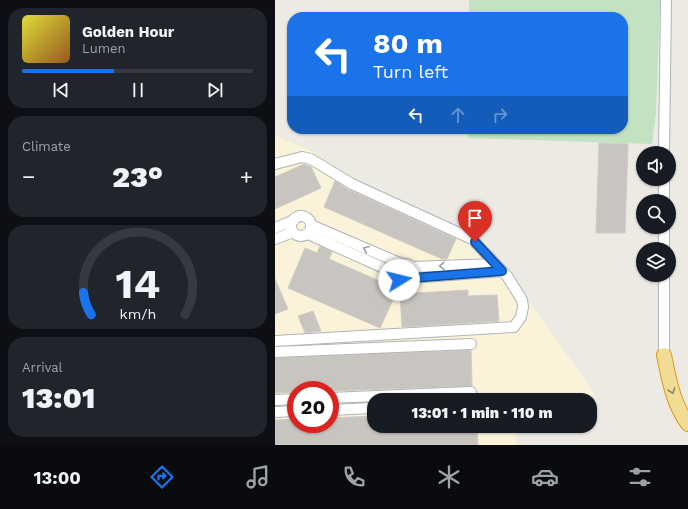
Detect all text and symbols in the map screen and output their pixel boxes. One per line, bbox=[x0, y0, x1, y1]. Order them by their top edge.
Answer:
text: Golden Hour bbox=[82, 23, 174, 41]
text: 80 m bbox=[373, 27, 443, 60]
icon: left bbox=[307, 28, 359, 80]
text: Lumen bbox=[82, 41, 126, 56]
text: Turn left bbox=[373, 61, 448, 82]
icon: previous bbox=[50, 79, 72, 101]
icon: pause bbox=[127, 79, 149, 101]
icon: next bbox=[204, 79, 226, 101]
icon: left bbox=[405, 104, 427, 126]
icon: ahead bbox=[447, 104, 469, 126]
icon: right bbox=[489, 104, 511, 126]
text: Climate bbox=[22, 139, 71, 154]
map controls bbox=[636, 146, 676, 282]
button: sound bbox=[636, 146, 676, 186]
text: 23° bbox=[112, 159, 163, 194]
text: − bbox=[22, 164, 35, 189]
text: + bbox=[240, 164, 253, 189]
button: search bbox=[636, 194, 676, 234]
pin bbox=[458, 201, 492, 242]
icon: arrive bbox=[464, 207, 486, 229]
button: layers bbox=[636, 242, 676, 282]
one-way arrow bbox=[363, 245, 370, 253]
text: 14 bbox=[115, 258, 160, 307]
position arrow bbox=[378, 259, 420, 301]
one-way arrow bbox=[439, 262, 445, 271]
text: km/h bbox=[119, 305, 156, 321]
text: Arrival bbox=[22, 360, 63, 375]
text: 13:01 bbox=[22, 380, 95, 415]
speed limit sign: 20 bbox=[287, 381, 339, 433]
one-way arrow bbox=[668, 387, 676, 394]
text: 13:01 · 1 min · 110 m bbox=[411, 404, 553, 422]
icon: directions bbox=[148, 463, 176, 491]
icon: music bbox=[244, 463, 272, 491]
icon: phone bbox=[340, 463, 368, 491]
icon: climate bbox=[435, 463, 463, 491]
icon: car bbox=[531, 463, 559, 491]
icon: filters bbox=[626, 463, 654, 491]
text: 13:00 bbox=[34, 467, 81, 488]

